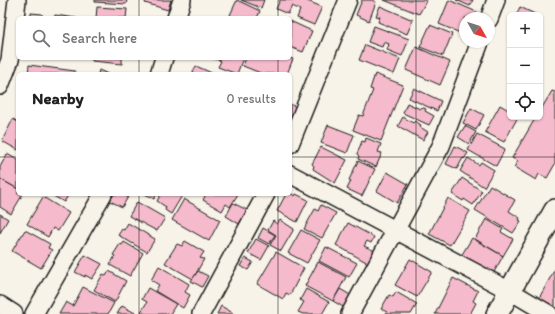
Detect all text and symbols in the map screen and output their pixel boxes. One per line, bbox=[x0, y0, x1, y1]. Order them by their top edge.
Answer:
north arrow bbox=[459, 12, 495, 48]
map controls bbox=[507, 12, 543, 120]
button: + bbox=[507, 12, 543, 48]
search box bbox=[16, 16, 292, 60]
icon: search bbox=[30, 27, 52, 49]
text: Search here bbox=[62, 29, 137, 47]
button: − bbox=[507, 48, 543, 84]
button: locate bbox=[507, 84, 543, 120]
text: Nearby bbox=[32, 88, 84, 108]
text: 0 results bbox=[226, 91, 276, 106]

